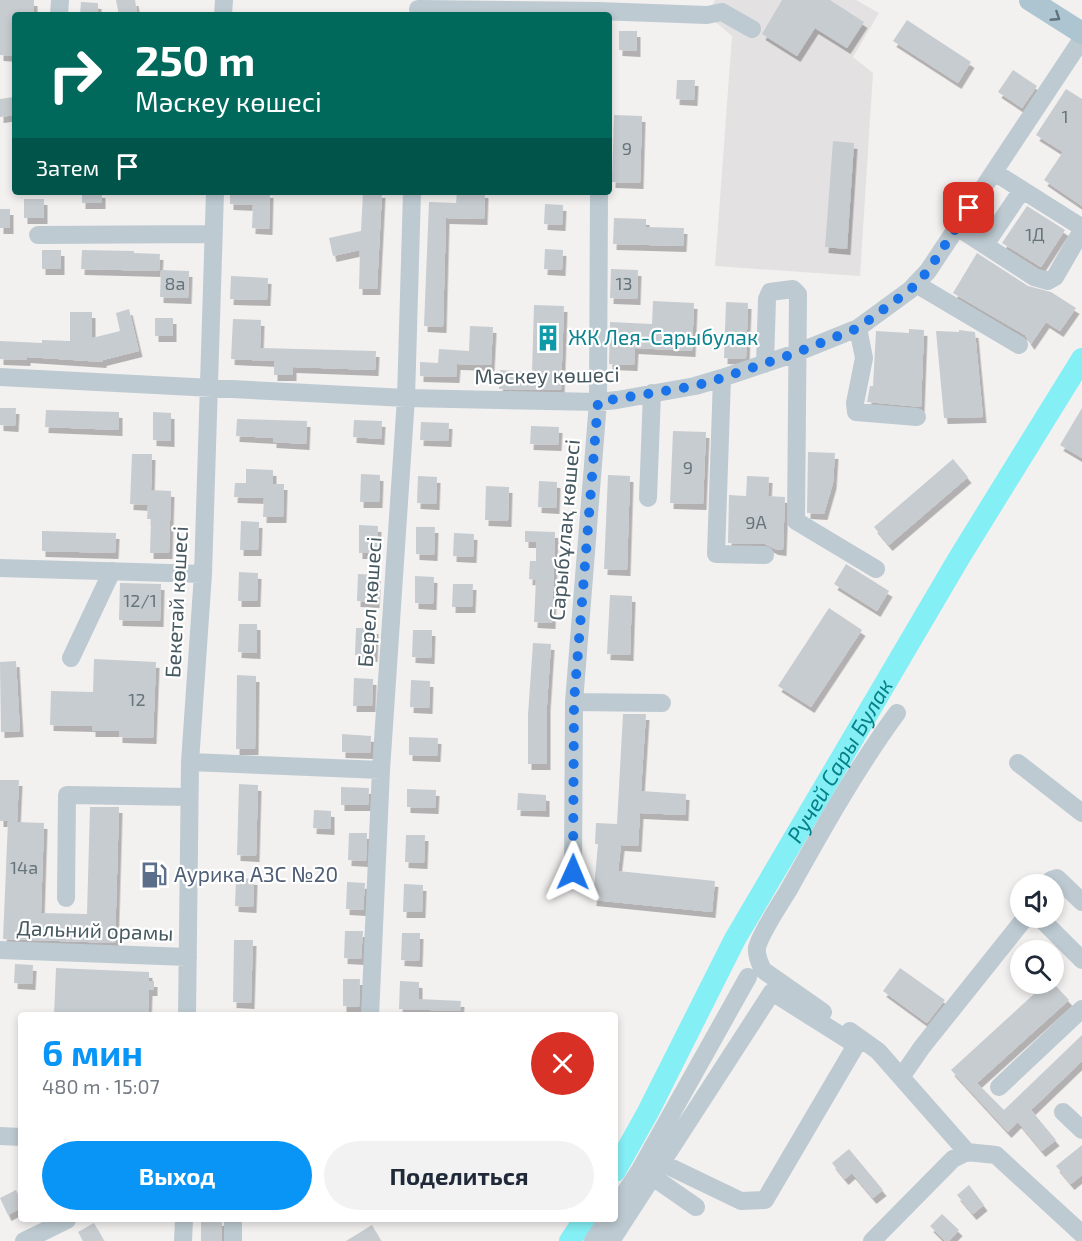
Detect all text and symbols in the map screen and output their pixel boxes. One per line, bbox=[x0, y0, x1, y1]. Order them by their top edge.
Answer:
one-way arrow bbox=[1050, 9, 1060, 21]
text: 250 m bbox=[135, 34, 255, 84]
icon: right bbox=[36, 36, 114, 114]
text: Мәскеу көшесі bbox=[135, 85, 322, 117]
house number: 1 bbox=[1061, 105, 1069, 127]
house number: 9 bbox=[622, 137, 632, 159]
icon: arrive bbox=[111, 150, 144, 183]
text: Затем bbox=[36, 154, 99, 180]
pin bbox=[943, 182, 994, 233]
icon: arrive bbox=[952, 191, 985, 224]
house number: 1Д bbox=[1025, 223, 1045, 245]
house number: 8а bbox=[165, 272, 185, 294]
house number: 13 bbox=[615, 272, 633, 294]
building icon: ЖК Лея-Сарыбулак bbox=[533, 323, 563, 353]
place label: ЖК Лея-Сарыбулак bbox=[568, 324, 758, 350]
street label: Мәскеу көшесі bbox=[474, 361, 620, 389]
street label: Сарыбұлақ көшесі bbox=[543, 438, 584, 622]
house number: 9 bbox=[683, 456, 693, 478]
house number: 9А bbox=[745, 511, 768, 533]
street label: Бекетай көшесі bbox=[159, 525, 192, 678]
street label: Берел көшесі bbox=[351, 536, 386, 668]
house number: 12/1 bbox=[123, 589, 157, 611]
water label: Ручей Сары Булак bbox=[781, 673, 897, 847]
house number: 12 bbox=[128, 688, 146, 710]
position arrow bbox=[541, 840, 605, 904]
house number: 14а bbox=[10, 856, 38, 878]
fuel station icon: Аурика АЗС №20 bbox=[139, 860, 169, 890]
place label: Аурика АЗС №20 bbox=[174, 861, 338, 887]
map controls bbox=[1010, 874, 1064, 994]
button: sound bbox=[1010, 874, 1064, 928]
street label: Дальний орамы bbox=[16, 914, 174, 945]
button: search bbox=[1010, 940, 1064, 994]
text: 6 мин bbox=[42, 1030, 143, 1073]
button: close bbox=[531, 1032, 594, 1095]
text: 480 m · 15:07 bbox=[42, 1074, 160, 1098]
button: Выход bbox=[42, 1141, 312, 1210]
button: Поделиться bbox=[324, 1141, 594, 1210]

